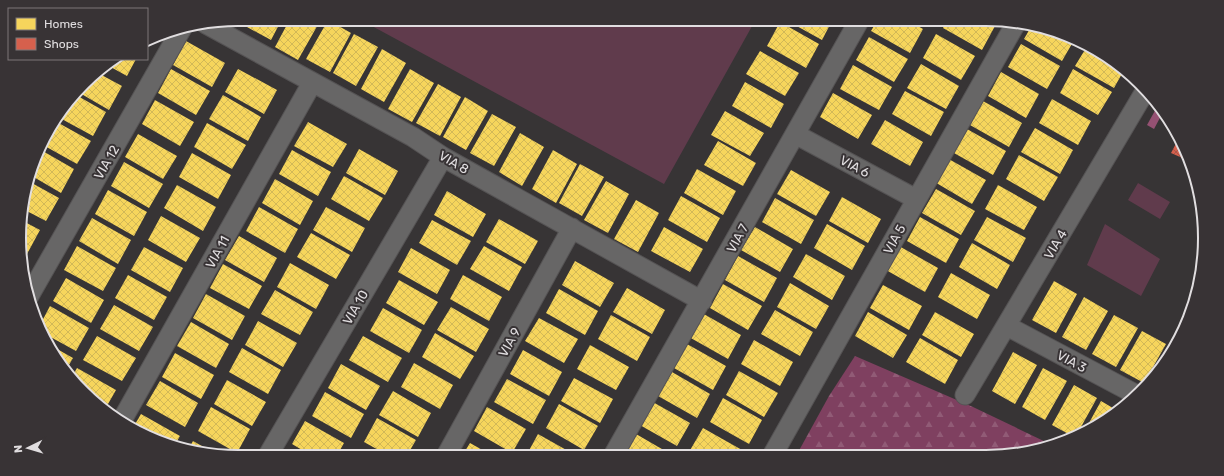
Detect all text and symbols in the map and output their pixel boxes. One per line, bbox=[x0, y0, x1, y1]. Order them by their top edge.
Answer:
legend bbox=[8, 8, 148, 60]
text: Homes bbox=[44, 17, 83, 31]
text: Shops bbox=[44, 37, 79, 51]
street label: VIA 12 bbox=[91, 143, 122, 182]
street label: VIA 8 bbox=[436, 148, 471, 177]
street label: VIA 6 bbox=[837, 152, 872, 181]
street label: VIA 7 bbox=[724, 221, 751, 255]
street label: VIA 5 bbox=[880, 222, 909, 257]
street label: VIA 4 bbox=[1041, 227, 1070, 262]
street label: VIA 11 bbox=[202, 233, 232, 271]
street label: VIA 10 bbox=[340, 287, 371, 327]
street label: VIA 9 bbox=[495, 325, 524, 360]
street label: VIA 3 bbox=[1054, 347, 1089, 376]
north arrow bbox=[8, 428, 48, 468]
text: N bbox=[12, 444, 25, 453]

